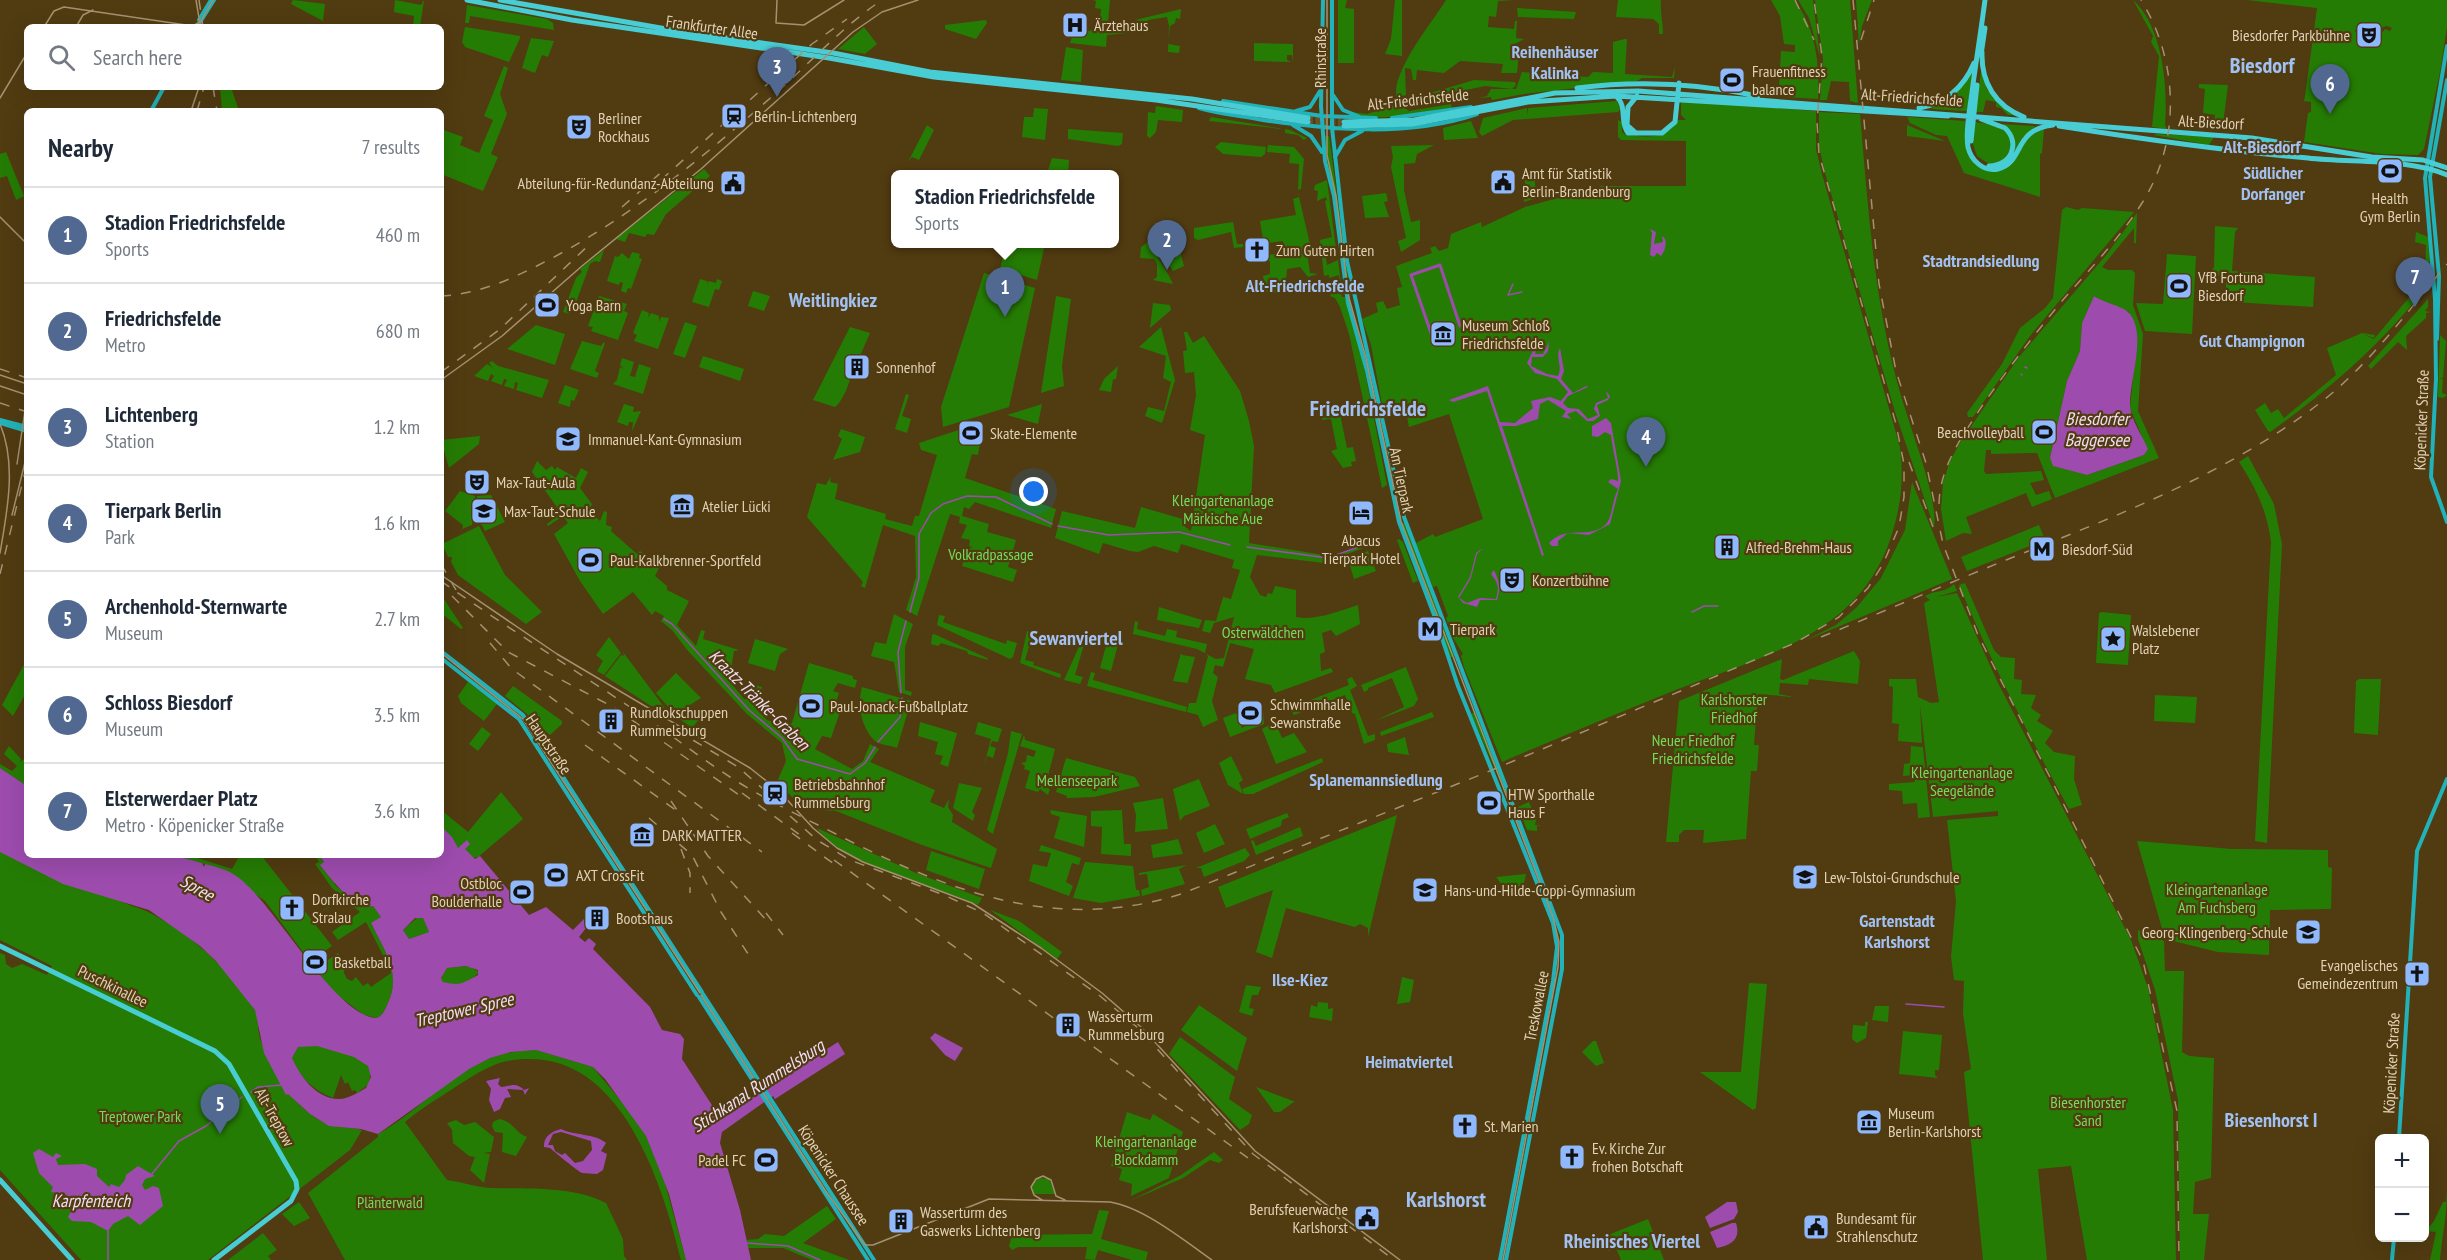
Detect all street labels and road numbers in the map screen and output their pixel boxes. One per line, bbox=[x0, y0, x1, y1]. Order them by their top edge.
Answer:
street label: Frankfurter Allee bbox=[665, 11, 759, 43]
street label: Rhinstraße bbox=[1310, 28, 1330, 88]
street label: Alt-Friedrichsfelde bbox=[1861, 83, 1963, 111]
street label: Alt-Friedrichsfelde bbox=[1366, 84, 1470, 114]
street label: Alt-Biesdorf bbox=[2178, 110, 2245, 134]
street label: Köpenicker Straße bbox=[2409, 369, 2433, 471]
street label: Am Tierpark bbox=[1385, 445, 1419, 515]
street label: Hauptstraße bbox=[522, 710, 576, 778]
street label: Puschkinallee bbox=[75, 960, 151, 1012]
street label: Treskowallee bbox=[1519, 969, 1553, 1043]
street label: Köpenicker Straße bbox=[2378, 1012, 2404, 1114]
street label: Alt-Treptow bbox=[251, 1084, 300, 1150]
street label: Köpenicker Chaussee bbox=[794, 1121, 874, 1229]

